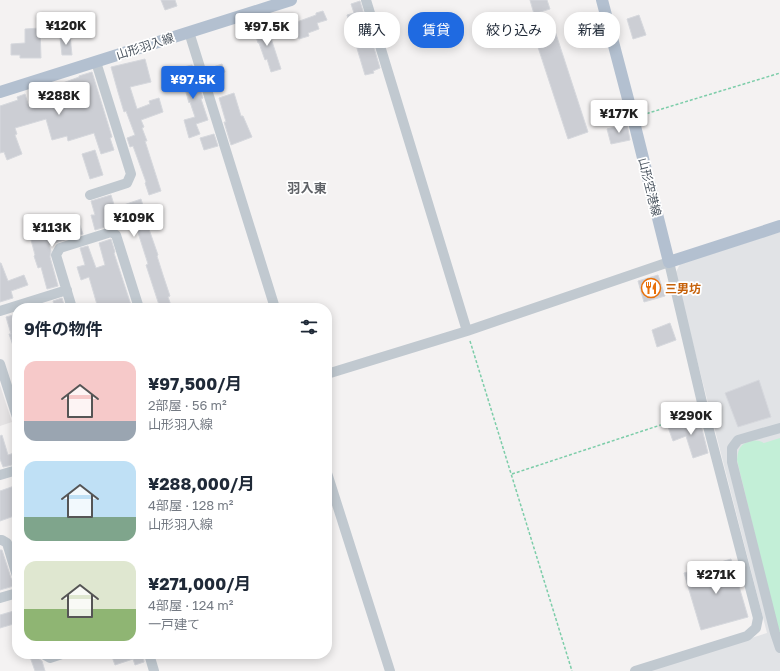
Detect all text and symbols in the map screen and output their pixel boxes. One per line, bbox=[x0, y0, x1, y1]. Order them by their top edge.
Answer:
pin: ¥120K bbox=[38, 12, 94, 46]
chip: 購入 bbox=[344, 12, 400, 48]
chip: 賃貸 bbox=[408, 12, 464, 48]
chip: 絞り込み bbox=[472, 12, 556, 48]
chip: 新着 bbox=[564, 12, 620, 48]
pin: ¥97.5K bbox=[234, 13, 300, 47]
text: ¥120K bbox=[45, 17, 87, 33]
text: ¥97.5K bbox=[244, 18, 290, 34]
street label: 山形羽入線 bbox=[114, 30, 176, 62]
pin: ¥97.5K bbox=[160, 66, 226, 100]
text: ¥97.5K bbox=[170, 71, 216, 87]
pin: ¥288K bbox=[31, 82, 87, 116]
text: ¥288K bbox=[38, 87, 80, 103]
pin: ¥177K bbox=[591, 100, 647, 134]
text: ¥177K bbox=[600, 105, 638, 121]
street label: 山形空港線 bbox=[635, 156, 665, 218]
district label: 羽入東 bbox=[287, 180, 327, 196]
pin: ¥109K bbox=[106, 204, 162, 238]
text: ¥109K bbox=[113, 209, 155, 225]
pin: ¥113K bbox=[24, 214, 80, 248]
text: ¥113K bbox=[32, 219, 72, 235]
restaurant icon: 三男坊 bbox=[640, 277, 662, 299]
place label: 三男坊 bbox=[665, 281, 701, 296]
icon: filters bbox=[298, 316, 320, 338]
text: 9件の物件 bbox=[24, 318, 103, 339]
text: ¥97,500/月 bbox=[148, 373, 242, 394]
icon: home bbox=[56, 377, 104, 425]
text: 2部屋 · 56 m² bbox=[148, 397, 227, 413]
pin: ¥290K bbox=[663, 402, 719, 436]
text: ¥290K bbox=[670, 407, 712, 423]
text: 山形羽入線 bbox=[148, 416, 213, 432]
text: ¥288,000/月 bbox=[148, 473, 255, 494]
icon: home bbox=[56, 477, 104, 525]
text: 4部屋 · 128 m² bbox=[148, 497, 234, 513]
text: 山形羽入線 bbox=[148, 516, 213, 532]
pin: ¥271K bbox=[688, 561, 744, 595]
text: ¥271K bbox=[696, 566, 736, 582]
text: ¥271,000/月 bbox=[148, 573, 251, 594]
icon: home bbox=[56, 577, 104, 625]
text: 4部屋 · 124 m² bbox=[148, 597, 234, 613]
text: 一戸建て bbox=[148, 616, 200, 632]

